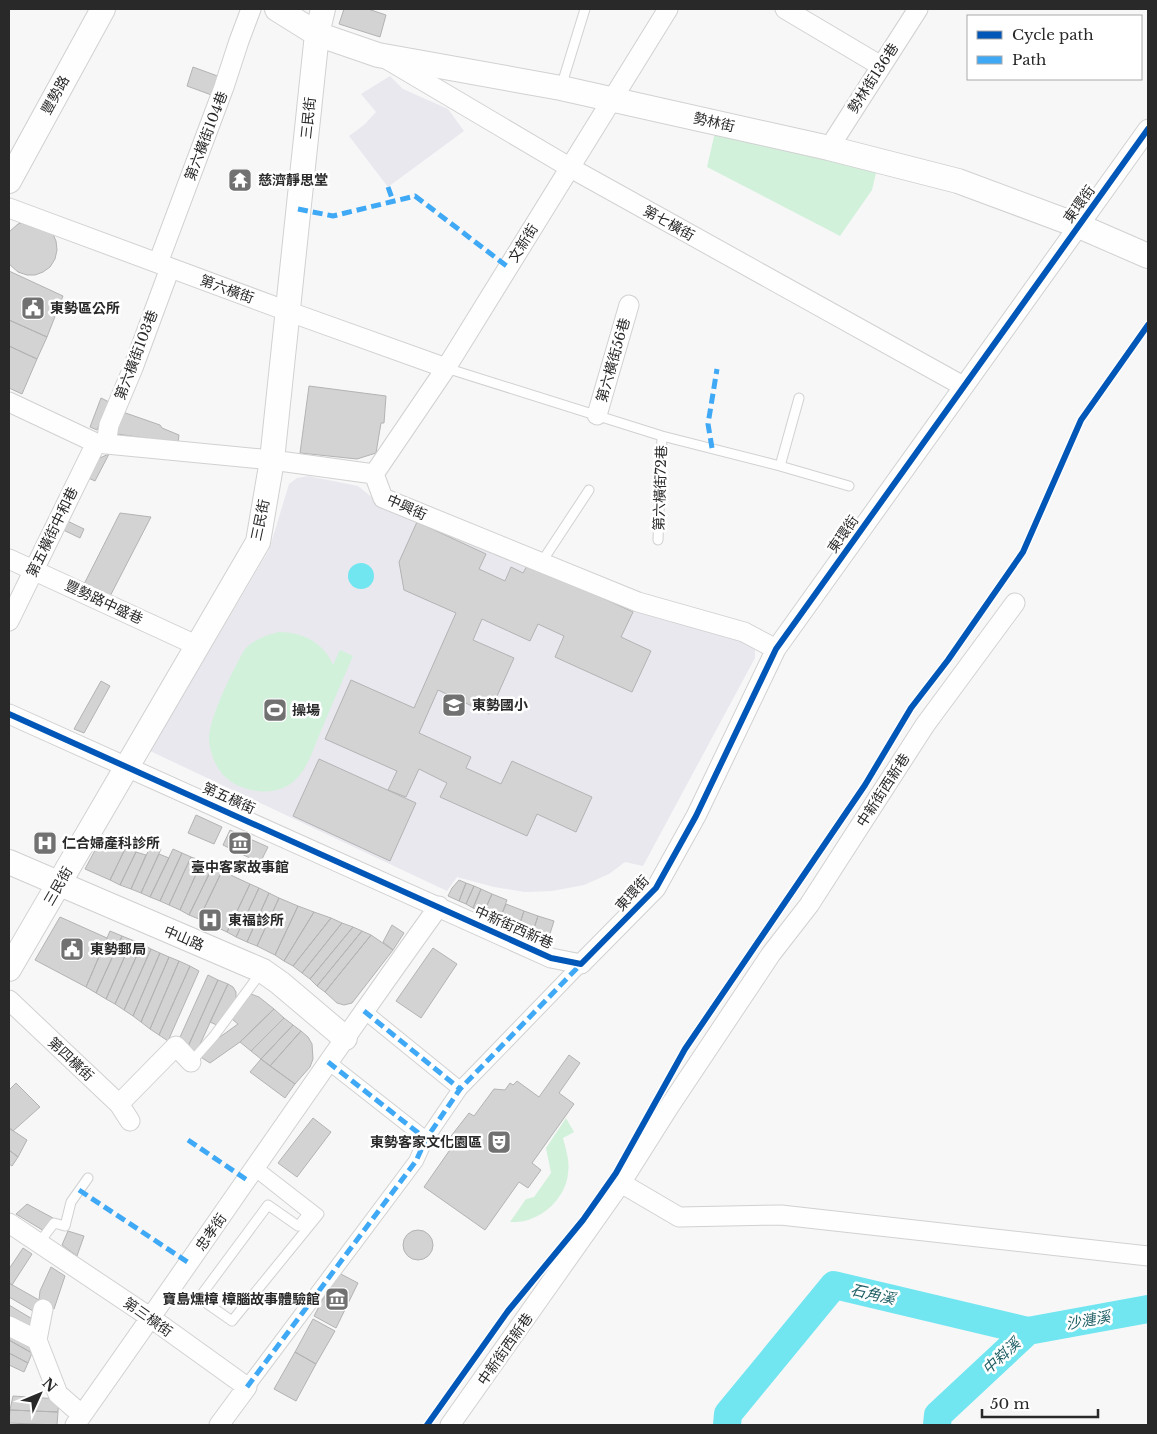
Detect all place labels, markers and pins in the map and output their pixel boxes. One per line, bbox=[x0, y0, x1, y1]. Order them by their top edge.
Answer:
temple icon: 慈濟靜思堂 bbox=[227, 167, 253, 193]
place label: 慈濟靜思堂 bbox=[258, 171, 328, 189]
public building icon: 東勢區公所 bbox=[20, 295, 46, 321]
place label: 東勢區公所 bbox=[50, 299, 120, 317]
school or university icon: 東勢國小 bbox=[441, 692, 467, 718]
place label: 東勢國小 bbox=[472, 696, 528, 714]
sports icon: 操場 bbox=[262, 697, 288, 723]
place label: 操場 bbox=[292, 701, 320, 719]
hospital icon: 仁合婦產科診所 bbox=[32, 830, 58, 856]
museum icon: 臺中客家故事館 bbox=[227, 830, 253, 856]
place label: 仁合婦產科診所 bbox=[62, 834, 160, 852]
place label: 臺中客家故事館 bbox=[191, 858, 289, 876]
hospital icon: 東福診所 bbox=[197, 907, 223, 933]
place label: 東福診所 bbox=[228, 911, 284, 929]
public building icon: 東勢郵局 bbox=[59, 936, 85, 962]
place label: 東勢郵局 bbox=[90, 940, 146, 958]
theatre icon: 東勢客家文化園區 bbox=[486, 1129, 512, 1155]
place label: 東勢客家文化園區 bbox=[370, 1133, 482, 1151]
museum icon: 寶島燻樟 樟腦故事體驗館 bbox=[324, 1286, 350, 1312]
place label: 寶島燻樟 樟腦故事體驗館 bbox=[162, 1290, 320, 1308]

